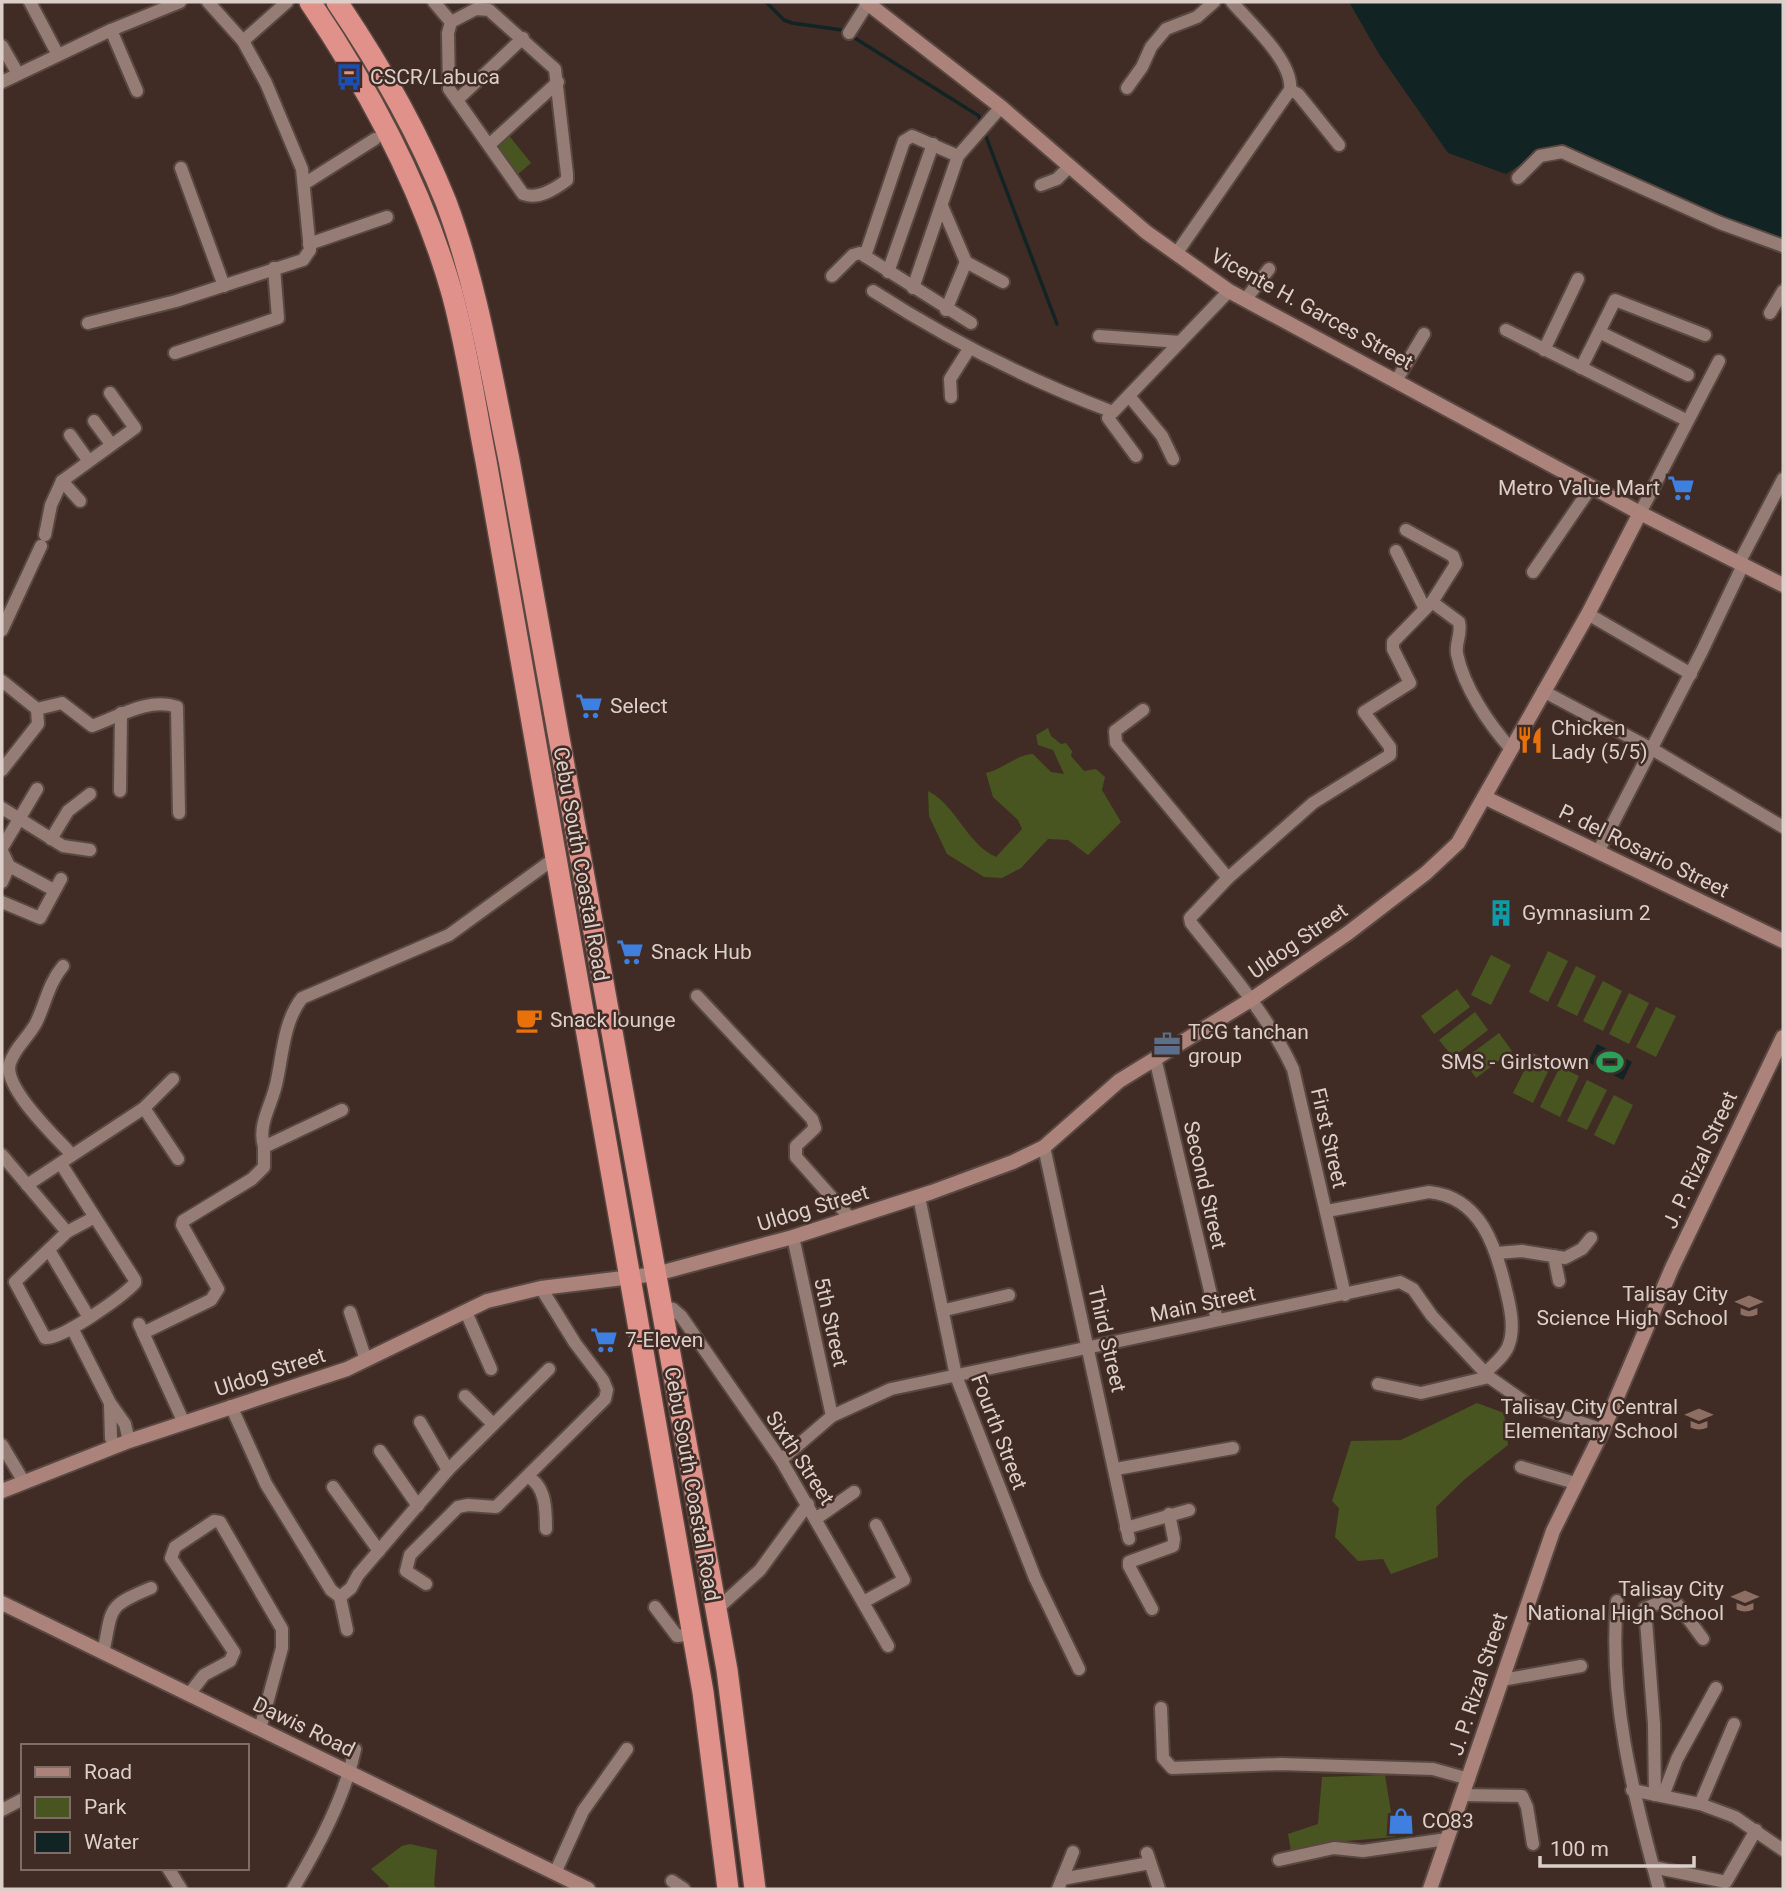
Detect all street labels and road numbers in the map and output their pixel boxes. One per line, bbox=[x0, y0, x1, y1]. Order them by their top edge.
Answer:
street label: Vicente H. Garces Street bbox=[1207, 243, 1417, 375]
street label: Cebu South Coastal Road bbox=[549, 745, 613, 983]
street label: P. del Rosario Street bbox=[1555, 799, 1733, 903]
street label: Uldog Street bbox=[1244, 898, 1352, 984]
street label: First Street bbox=[1306, 1086, 1352, 1191]
street label: J. P. Rizal Street bbox=[1658, 1087, 1742, 1232]
street label: Second Street bbox=[1179, 1119, 1231, 1251]
street label: Uldog Street bbox=[755, 1180, 872, 1236]
street label: 5th Street bbox=[809, 1275, 853, 1369]
street label: Main Street bbox=[1148, 1281, 1258, 1327]
street label: Third Street bbox=[1083, 1283, 1131, 1395]
street label: Uldog Street bbox=[212, 1343, 328, 1401]
street label: Cebu South Coastal Road bbox=[660, 1365, 724, 1603]
street label: Fourth Street bbox=[966, 1371, 1032, 1493]
street label: Sixth Street bbox=[761, 1407, 839, 1510]
street label: J. P. Rizal Street bbox=[1444, 1610, 1512, 1758]
street label: Dawis Road bbox=[249, 1692, 359, 1762]

